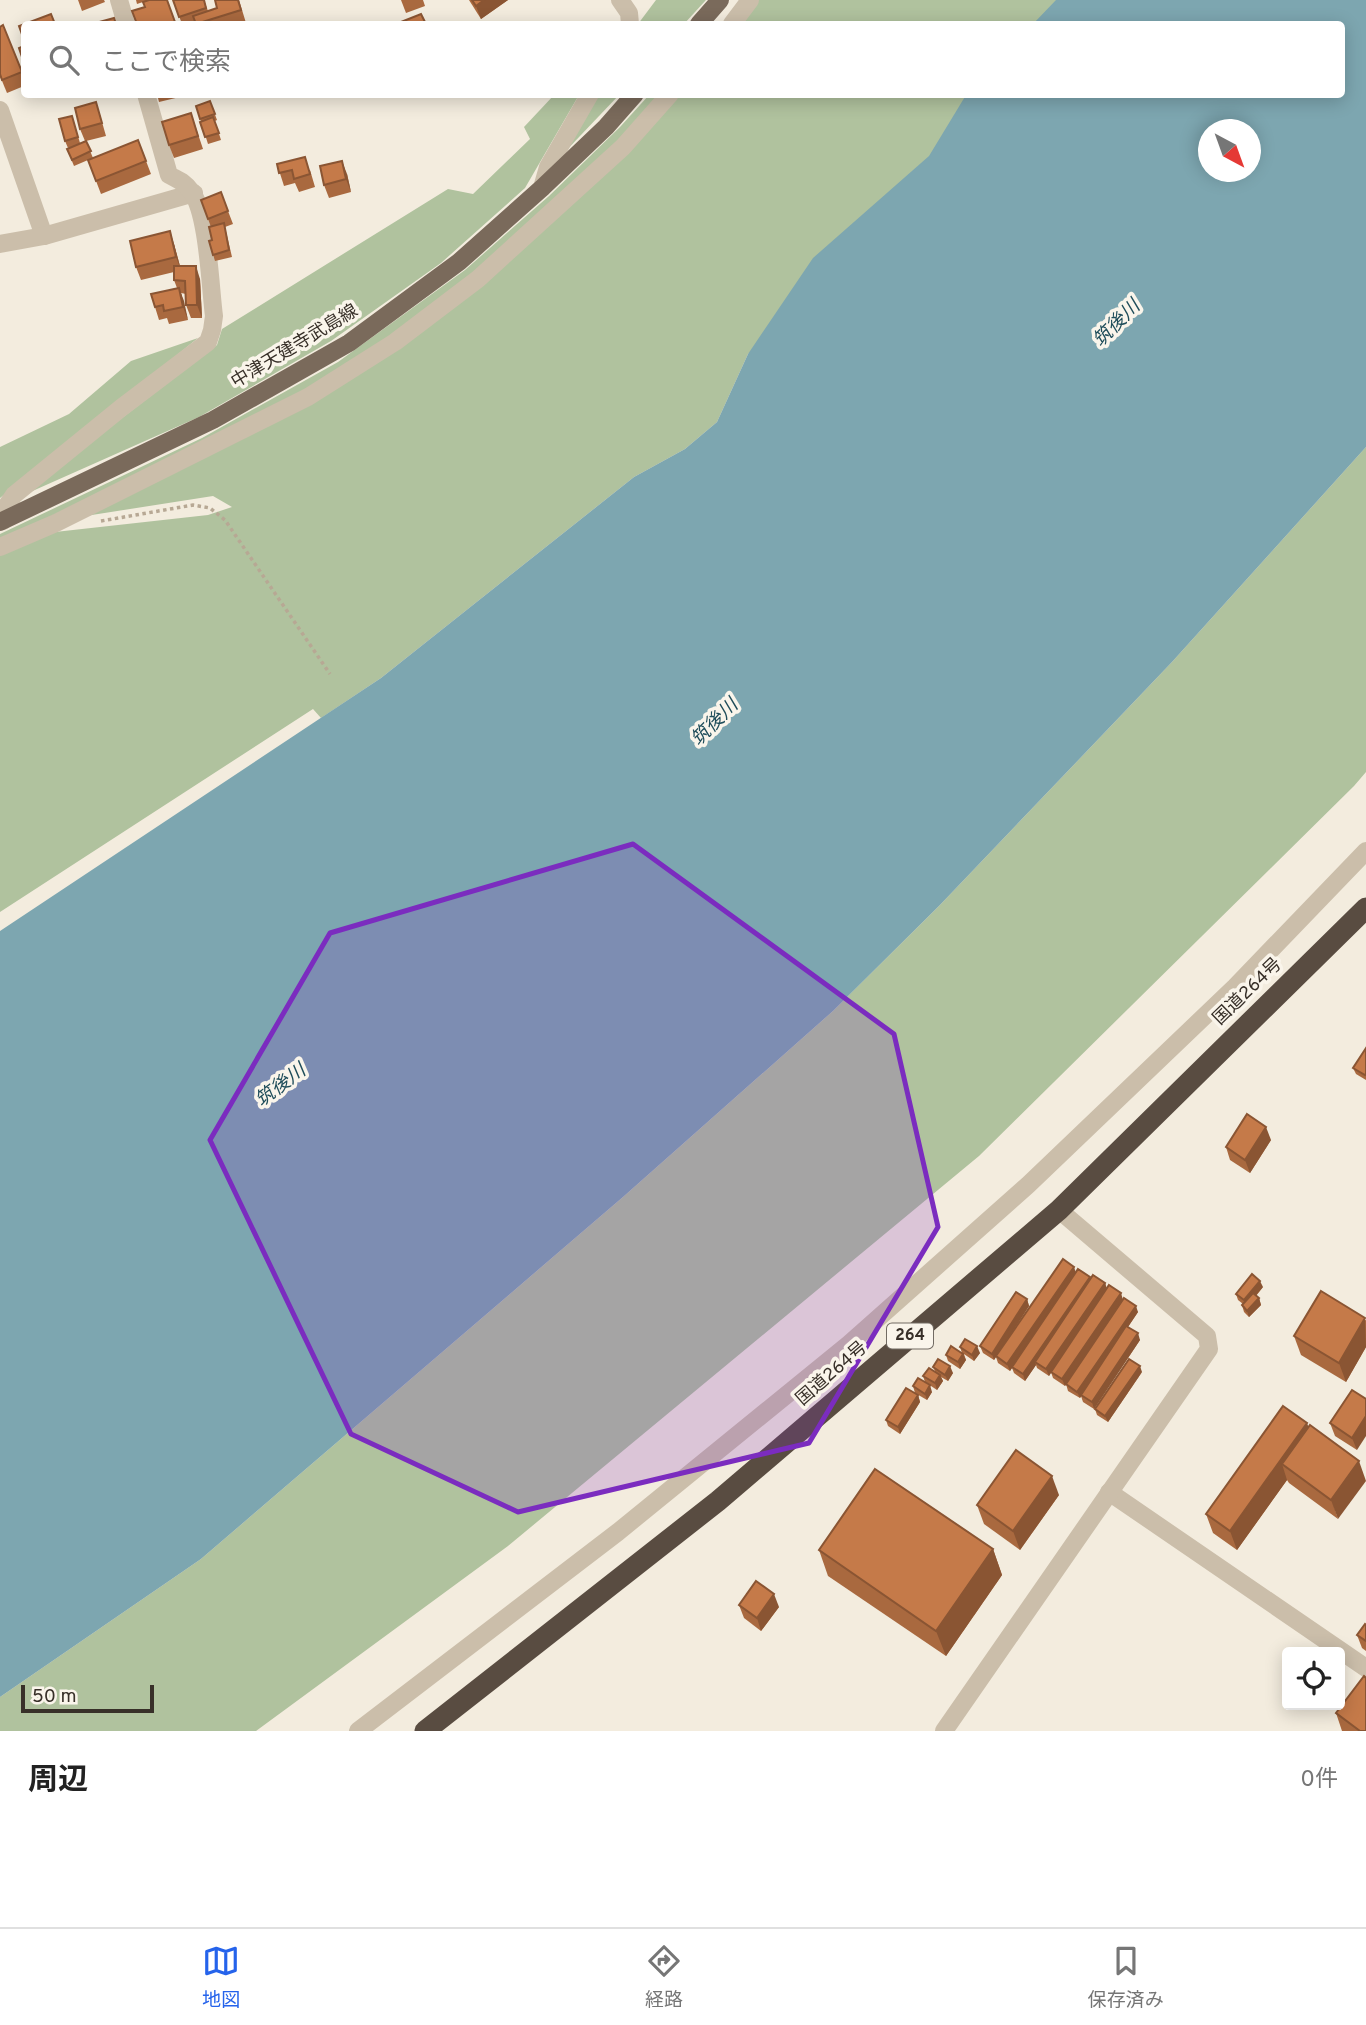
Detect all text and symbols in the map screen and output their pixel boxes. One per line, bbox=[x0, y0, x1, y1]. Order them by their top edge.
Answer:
search box bbox=[21, 21, 1345, 98]
icon: search bbox=[45, 41, 83, 79]
text: ここで検索 bbox=[101, 47, 231, 80]
north arrow bbox=[1198, 119, 1261, 182]
water label: 筑後川 bbox=[1088, 294, 1147, 353]
street label: 中津天建寺武島線 bbox=[227, 300, 363, 394]
water label: 筑後川 bbox=[686, 693, 745, 752]
street label: 国道264号 bbox=[1209, 954, 1287, 1030]
water label: 筑後川 bbox=[251, 1058, 313, 1113]
road number: 264 bbox=[887, 1324, 933, 1348]
street label: 国道264号 bbox=[792, 1337, 872, 1411]
map controls bbox=[1282, 1647, 1345, 1710]
button: locate bbox=[1282, 1647, 1345, 1710]
scale bar bbox=[21, 1682, 154, 1714]
text: 50 m bbox=[32, 1685, 77, 1709]
text: 周辺 bbox=[28, 1763, 88, 1800]
text: 0件 bbox=[1300, 1766, 1338, 1795]
tab: 地図 bbox=[202, 1942, 240, 2013]
tab: 経路 bbox=[645, 1942, 683, 2013]
tab: 保存済み bbox=[1088, 1942, 1164, 2013]

